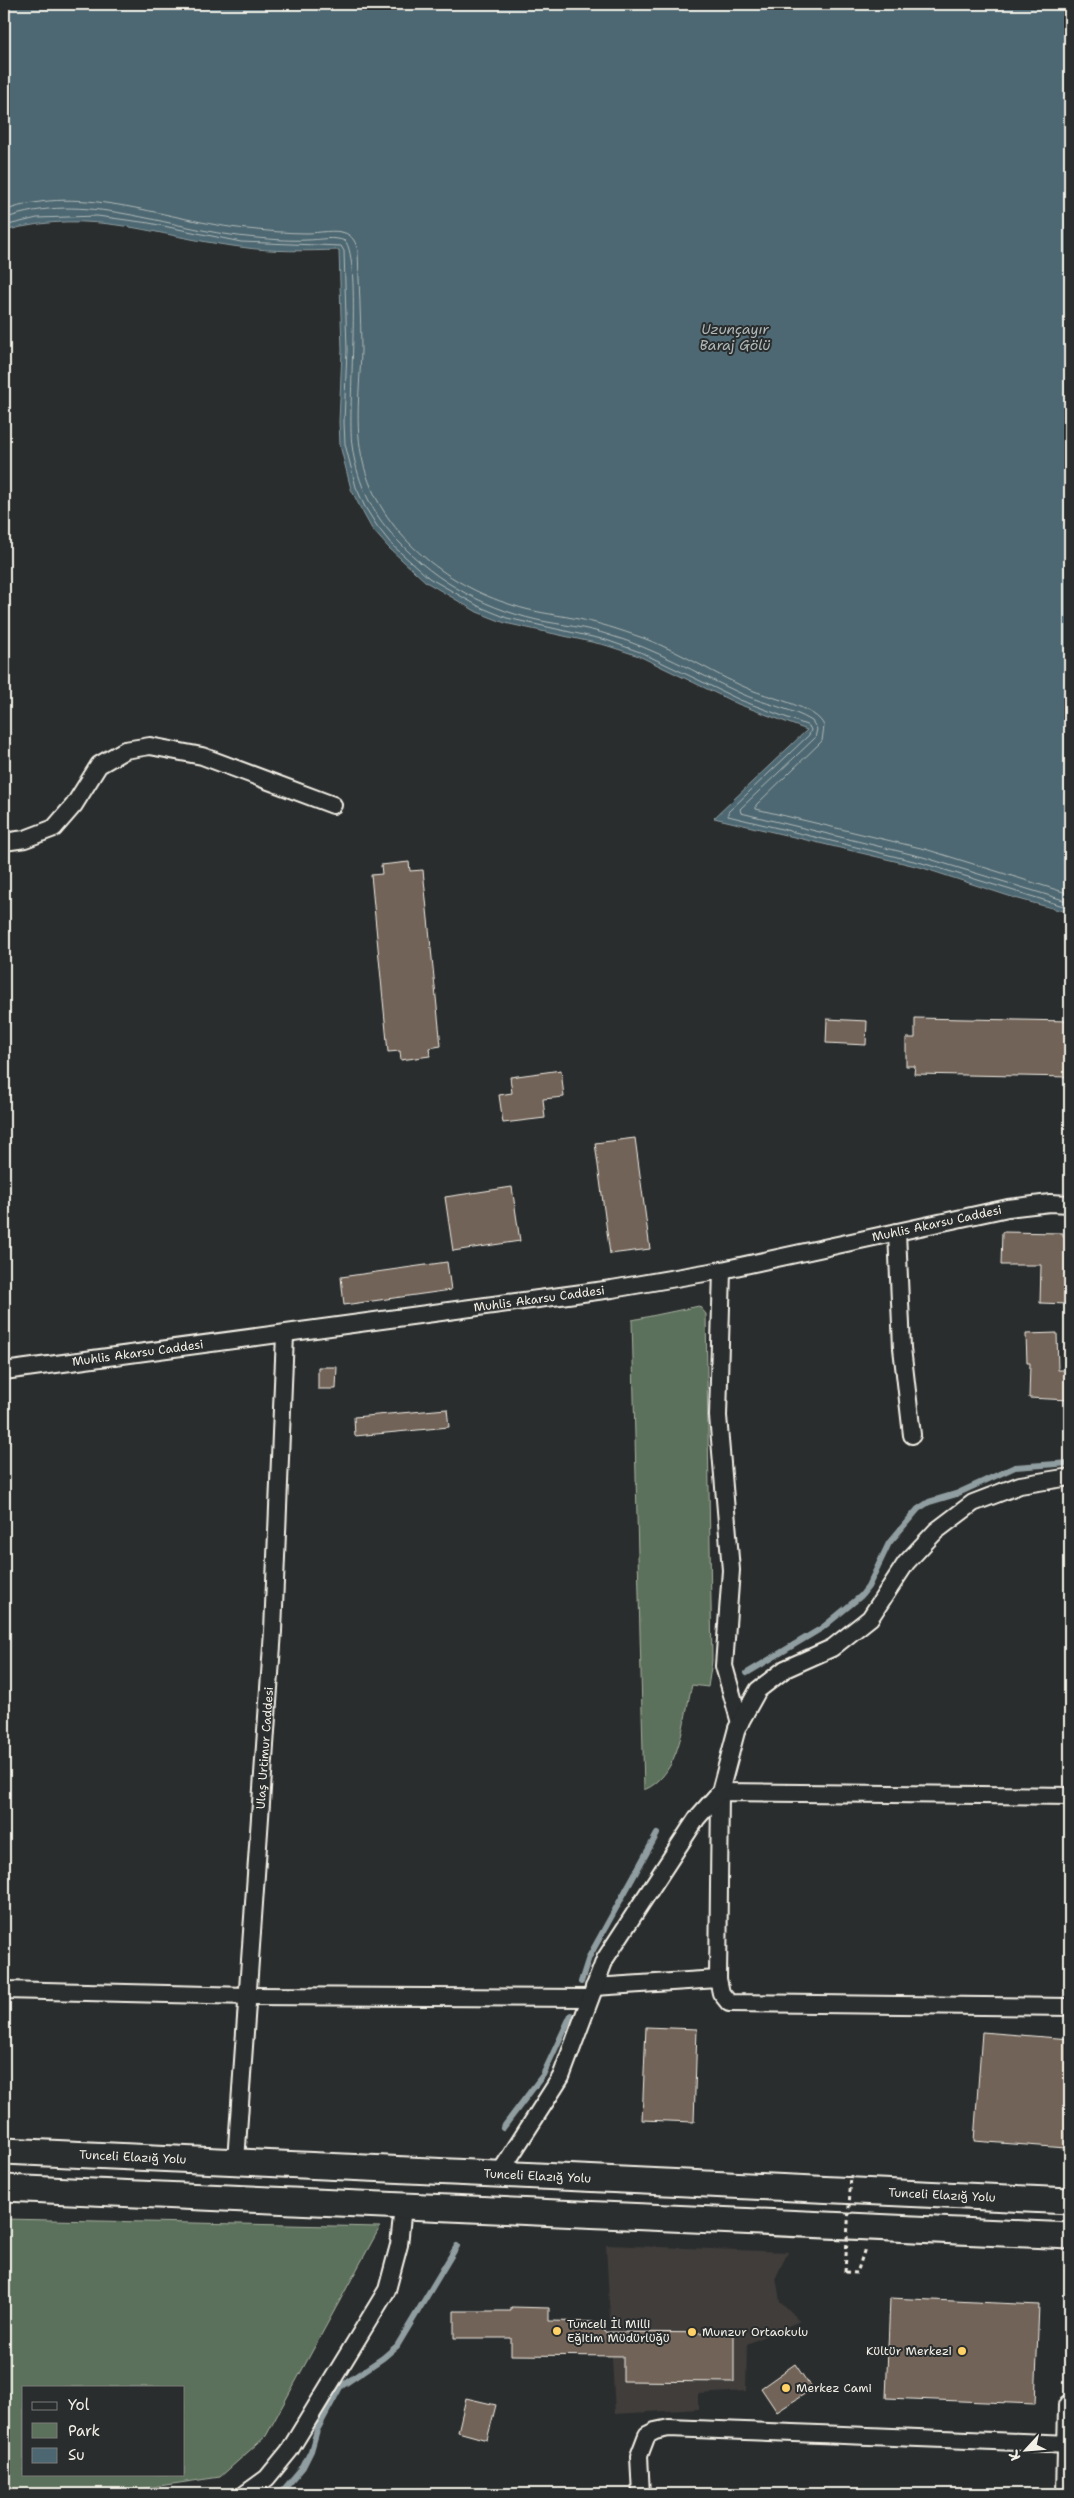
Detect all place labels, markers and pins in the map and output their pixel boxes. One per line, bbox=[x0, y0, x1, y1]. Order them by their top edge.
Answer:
place label: Tunceli İl Milli Eğitim Müdürlüğü bbox=[567, 2316, 670, 2346]
place label: Munzur Ortaokulu bbox=[702, 2324, 808, 2340]
marker: Tunceli İl Milli Eğitim Müdürlüğü bbox=[551, 2325, 563, 2337]
marker: Munzur Ortaokulu bbox=[686, 2326, 698, 2338]
place label: Kültür Merkezi bbox=[866, 2343, 952, 2359]
marker: Kültür Merkezi bbox=[956, 2345, 968, 2357]
place label: Merkez Cami bbox=[796, 2380, 872, 2396]
marker: Merkez Cami bbox=[780, 2382, 792, 2394]

